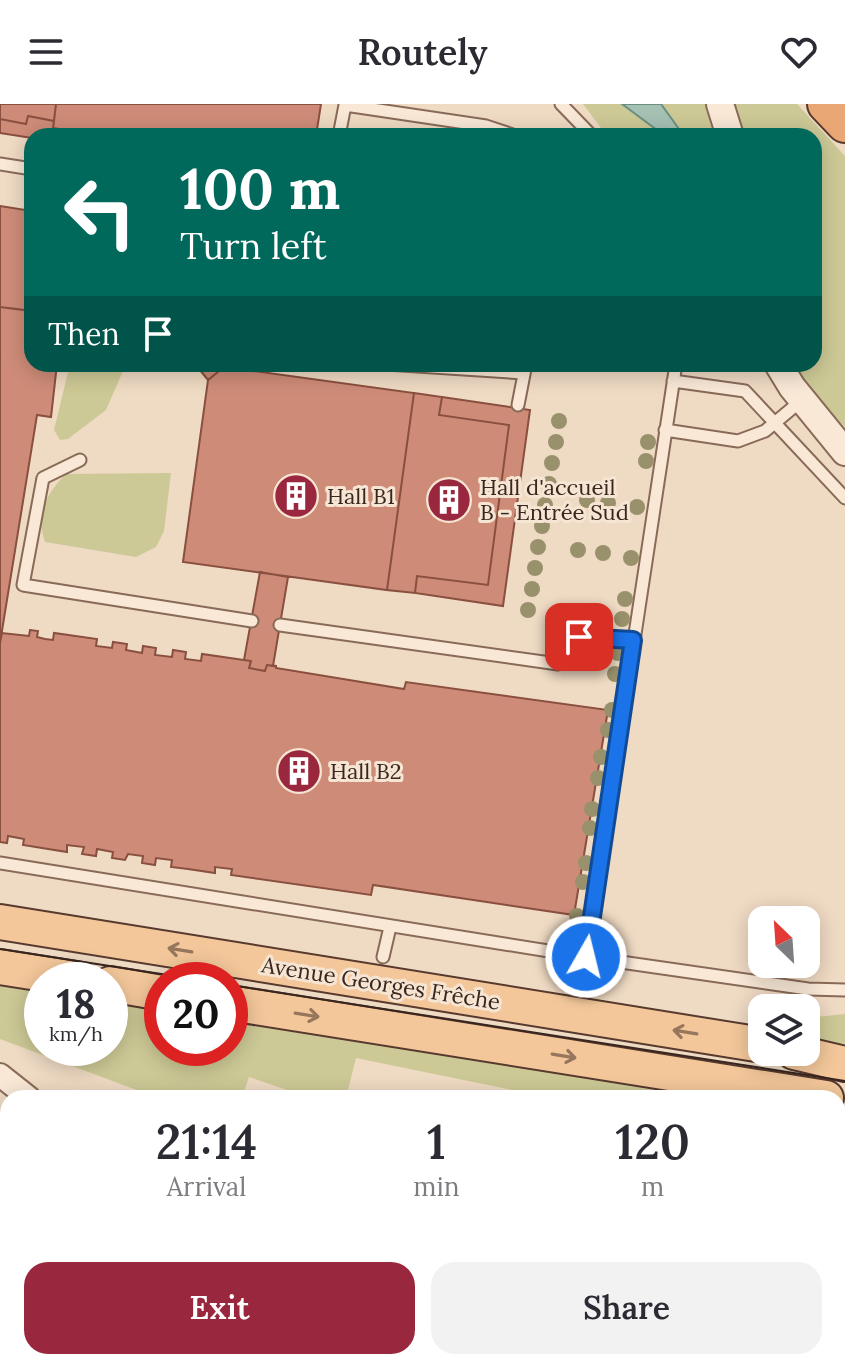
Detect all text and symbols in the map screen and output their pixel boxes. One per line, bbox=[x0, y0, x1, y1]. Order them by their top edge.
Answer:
text: Routely bbox=[357, 29, 488, 75]
icon: menu bbox=[24, 30, 68, 74]
icon: heart bbox=[777, 30, 821, 74]
text: 100 m bbox=[180, 153, 340, 224]
icon: left bbox=[48, 160, 152, 264]
text: Turn left bbox=[180, 223, 327, 269]
icon: arrive bbox=[136, 312, 180, 356]
text: Then bbox=[48, 315, 120, 353]
building icon: Hall B1 bbox=[272, 472, 320, 520]
place label: Hall d'accueil B - Entrée Sud bbox=[480, 473, 629, 526]
building icon: Hall d'accueil B - Entrée Sud bbox=[425, 476, 473, 524]
place label: Hall B1 bbox=[327, 482, 395, 510]
pin bbox=[545, 603, 613, 671]
icon: arrive bbox=[557, 615, 601, 659]
building icon: Hall B2 bbox=[275, 747, 323, 795]
place label: Hall B2 bbox=[330, 757, 402, 785]
north arrow bbox=[748, 906, 820, 978]
map controls bbox=[748, 906, 820, 1066]
position arrow bbox=[544, 915, 628, 999]
one-way arrow bbox=[168, 942, 193, 957]
street label: Avenue Georges Frêche bbox=[259, 950, 502, 1016]
speed limit sign: 20 bbox=[144, 962, 248, 1066]
text: 18 bbox=[56, 978, 96, 1029]
button: layers bbox=[748, 994, 820, 1066]
one-way arrow bbox=[294, 1009, 319, 1024]
text: km/h bbox=[49, 1021, 103, 1046]
one-way arrow bbox=[673, 1024, 698, 1039]
one-way arrow bbox=[551, 1049, 576, 1064]
text: 21:14 bbox=[156, 1111, 257, 1172]
text: 1 bbox=[427, 1111, 446, 1172]
text: 120 bbox=[615, 1111, 690, 1172]
text: Arrival bbox=[167, 1170, 246, 1203]
text: min bbox=[413, 1170, 460, 1203]
text: m bbox=[641, 1170, 664, 1203]
button: Exit bbox=[24, 1262, 415, 1354]
button: Share bbox=[431, 1262, 822, 1354]

